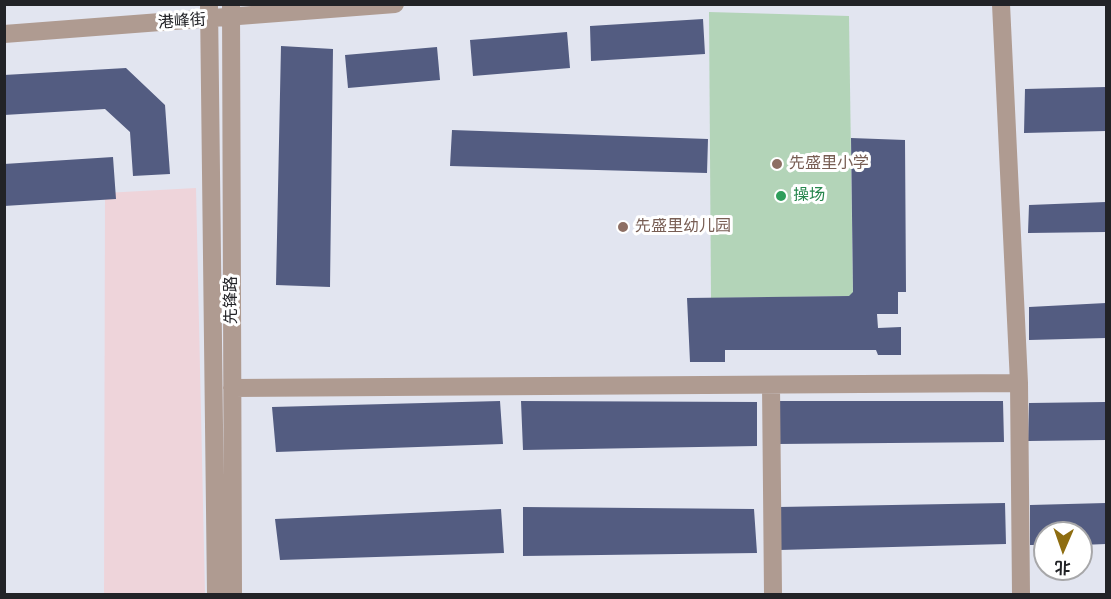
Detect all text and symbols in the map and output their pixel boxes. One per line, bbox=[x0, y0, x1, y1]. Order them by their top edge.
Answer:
street label: 港峰街 bbox=[157, 11, 207, 33]
place label: 先盛里小学 bbox=[789, 154, 869, 174]
marker: 先盛里小学 bbox=[770, 157, 784, 171]
place label: 操场 bbox=[793, 186, 825, 206]
marker: 操场 bbox=[774, 189, 788, 203]
place label: 先盛里幼儿园 bbox=[635, 217, 731, 237]
marker: 先盛里幼儿园 bbox=[616, 220, 630, 234]
street label: 先锋路 bbox=[222, 276, 242, 324]
north arrow bbox=[1033, 521, 1093, 581]
text: 北 bbox=[1054, 558, 1071, 577]

